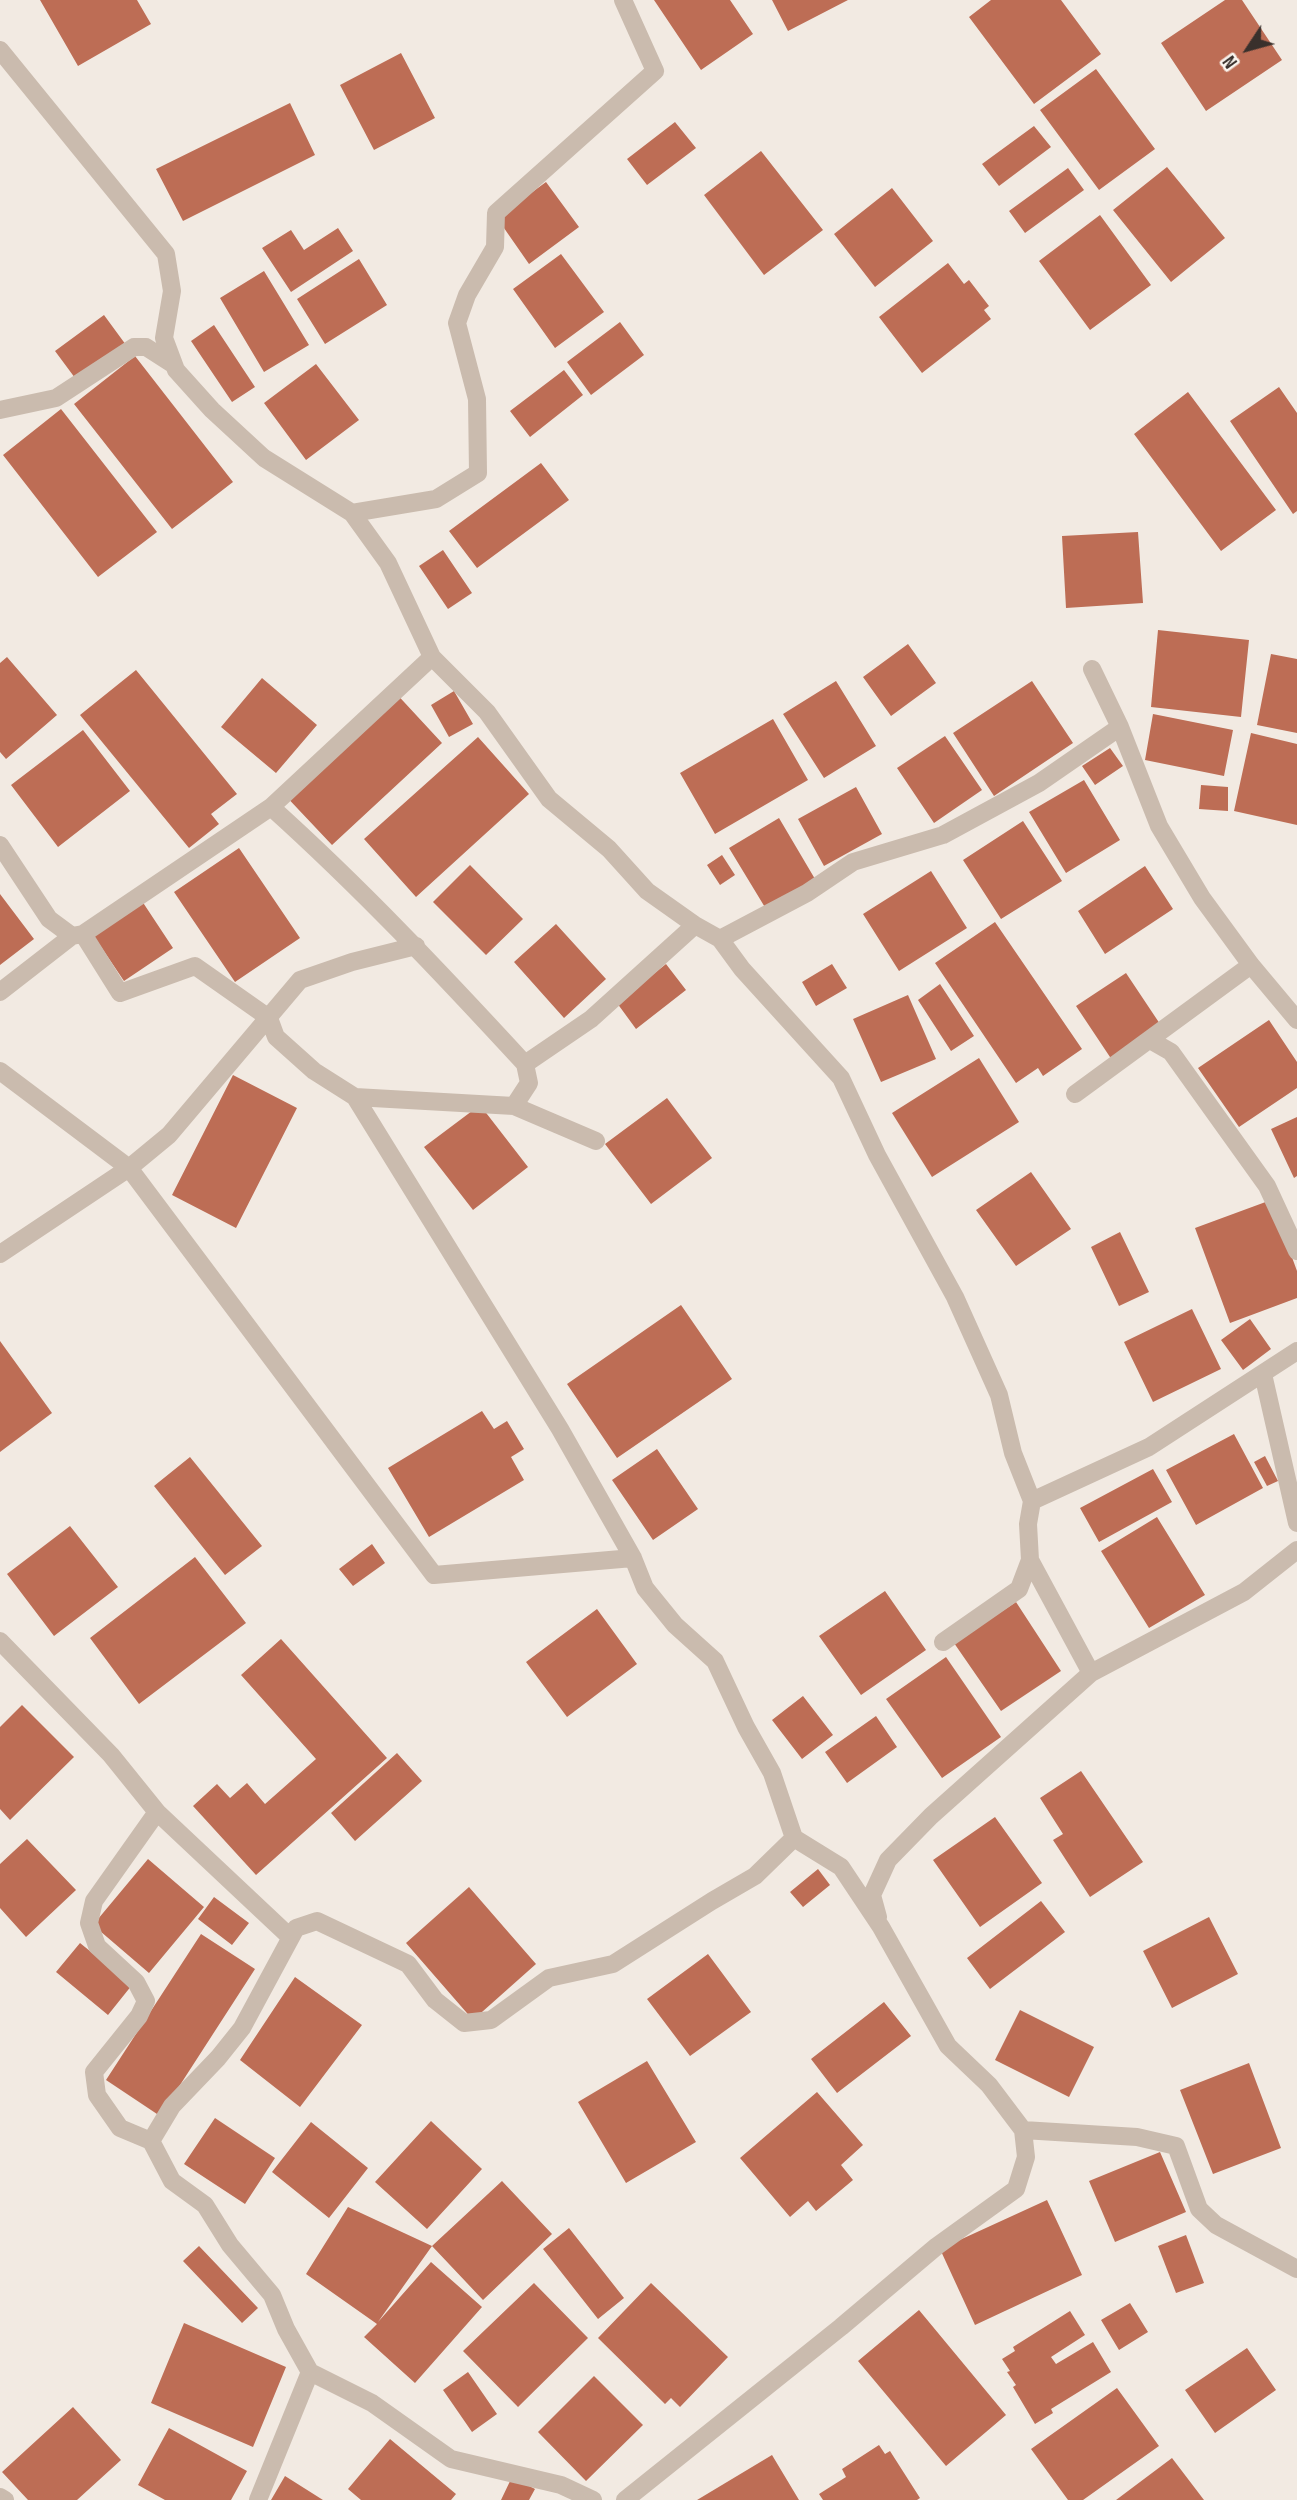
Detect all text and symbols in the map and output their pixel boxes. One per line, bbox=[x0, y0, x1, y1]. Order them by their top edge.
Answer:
north arrow bbox=[1213, 14, 1283, 84]
text: N bbox=[1218, 51, 1243, 73]

